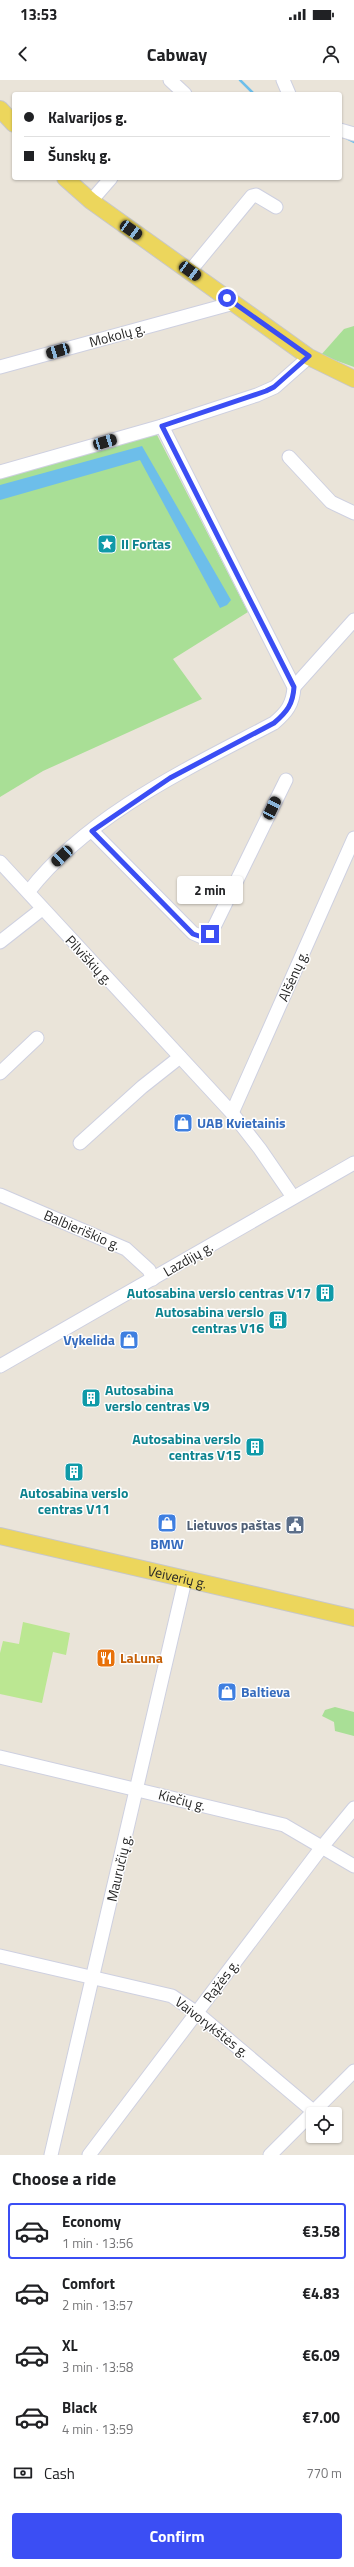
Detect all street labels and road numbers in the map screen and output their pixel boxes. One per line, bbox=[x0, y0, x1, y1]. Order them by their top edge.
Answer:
street label: Mokolų g. bbox=[87, 317, 147, 352]
street label: Pilviškių g. bbox=[61, 930, 118, 989]
street label: Alšėnų g. bbox=[272, 947, 313, 1004]
street label: Balbieriškio g. bbox=[41, 1204, 124, 1255]
street label: Lazdijų g. bbox=[159, 1236, 217, 1281]
street label: Veiverių g. bbox=[146, 1560, 209, 1594]
street label: Kiečių g. bbox=[156, 1784, 208, 1816]
street label: Mauručių g. bbox=[101, 1832, 136, 1904]
street label: Rąžės g. bbox=[198, 1955, 244, 2007]
street label: Vaivorykštės g. bbox=[171, 1991, 254, 2062]

